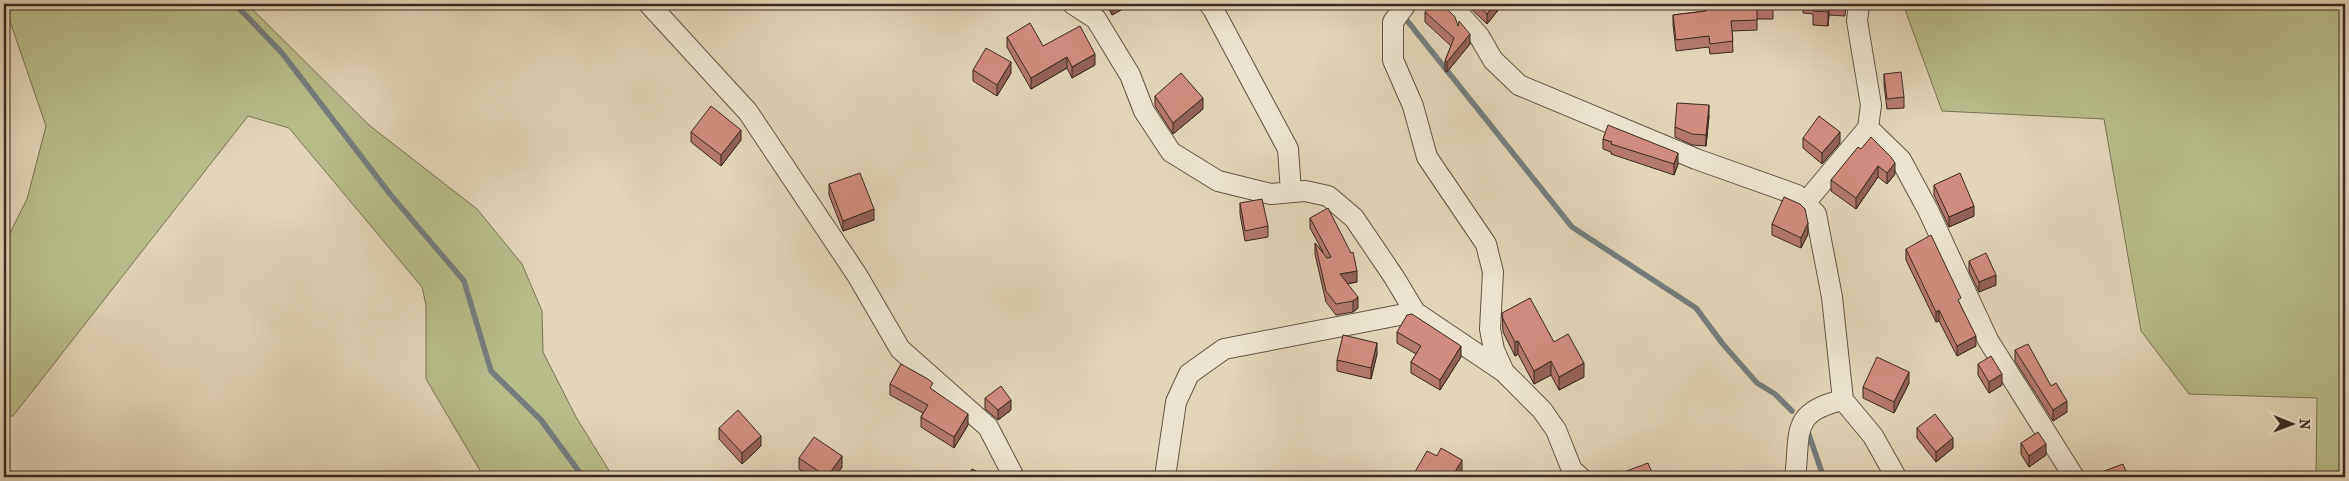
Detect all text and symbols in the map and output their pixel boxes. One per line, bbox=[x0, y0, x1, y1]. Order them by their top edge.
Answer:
north arrow bbox=[2266, 398, 2316, 448]
text: N bbox=[2296, 419, 2313, 430]

